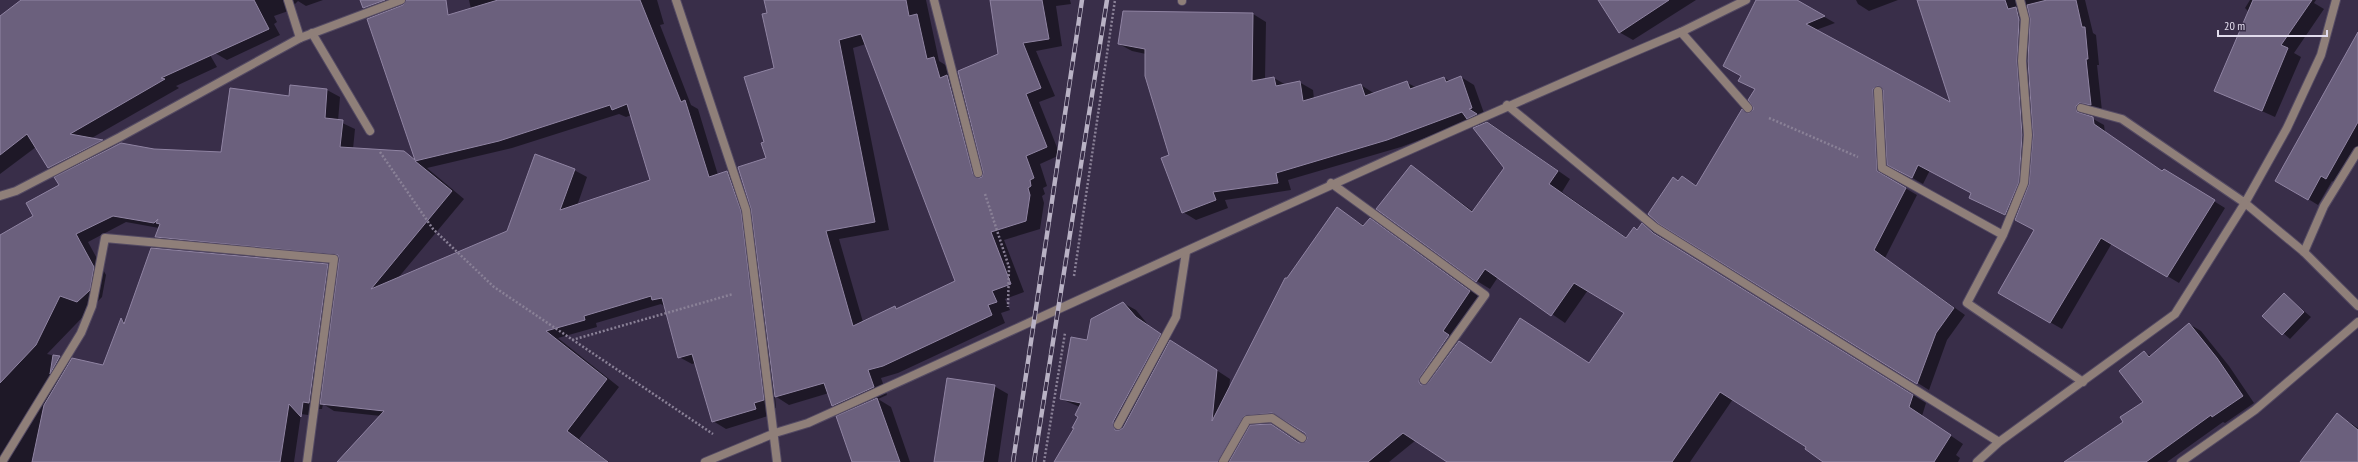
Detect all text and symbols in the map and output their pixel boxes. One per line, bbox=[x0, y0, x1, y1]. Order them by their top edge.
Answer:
scale bar bbox=[2218, 12, 2327, 38]
text: 20 m bbox=[2224, 18, 2245, 33]

